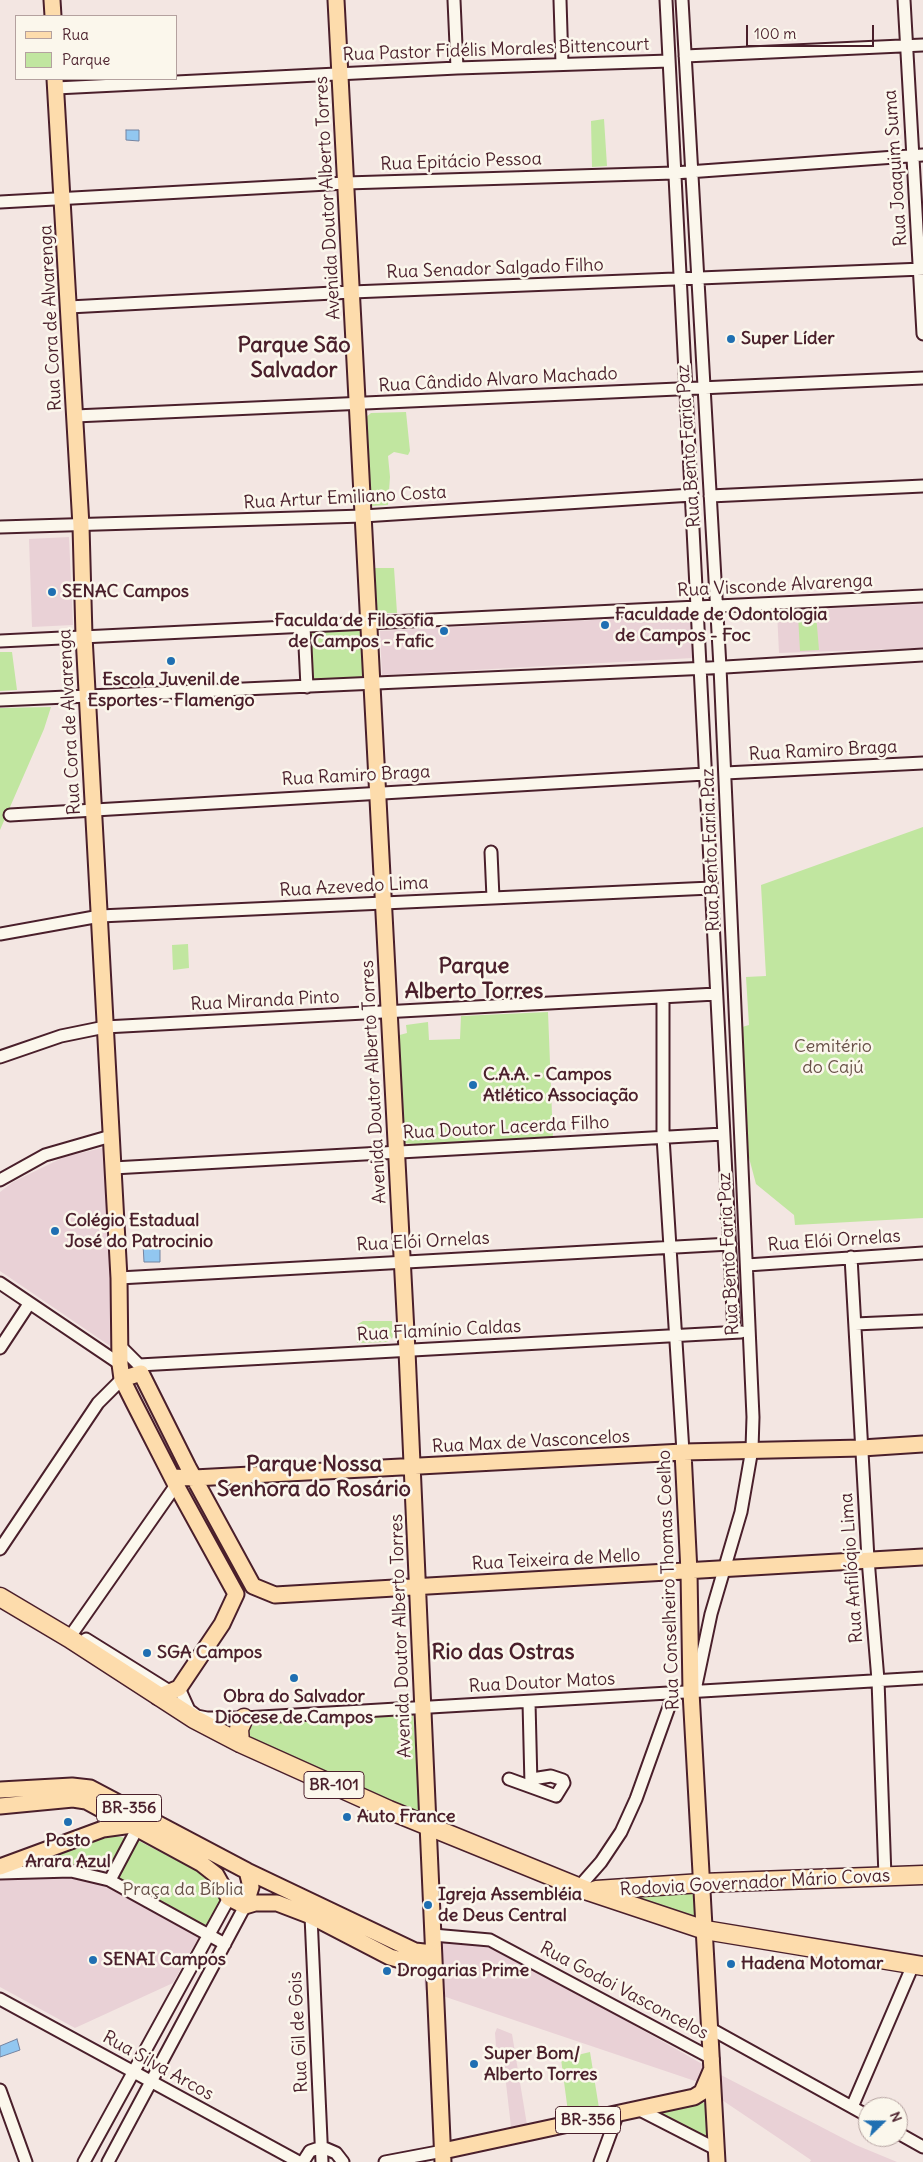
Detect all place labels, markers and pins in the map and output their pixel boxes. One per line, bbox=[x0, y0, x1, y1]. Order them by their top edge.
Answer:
place label: Super Líder bbox=[741, 328, 834, 350]
marker: Super Líder bbox=[725, 333, 737, 345]
place label: SENAC Campos bbox=[62, 581, 189, 603]
marker: SENAC Campos bbox=[46, 586, 58, 598]
place label: Faculdade de Odontologia de Campos - Foc bbox=[615, 604, 828, 646]
place label: Faculda de Filosofia de Campos - Fafic bbox=[274, 610, 434, 652]
marker: Faculdade de Odontologia de Campos - Foc bbox=[599, 619, 611, 631]
marker: Faculda de Filosofia de Campos - Fafic bbox=[438, 625, 450, 637]
marker: Escola Juvenil de Esportes - Flamengo bbox=[165, 655, 177, 667]
place label: Escola Juvenil de Esportes - Flamengo bbox=[87, 669, 255, 712]
place label: C.A.A. - Campos Atlético Associação bbox=[483, 1064, 638, 1106]
marker: C.A.A. - Campos Atlético Associação bbox=[467, 1079, 479, 1091]
place label: Colégio Estadual José do Patrocinio bbox=[65, 1210, 213, 1252]
marker: Colégio Estadual José do Patrocinio bbox=[49, 1225, 61, 1237]
place label: SGA Campos bbox=[157, 1642, 262, 1664]
marker: SGA Campos bbox=[141, 1647, 153, 1659]
marker: Obra do Salvador Diocese de Campos bbox=[288, 1672, 300, 1684]
place label: Obra do Salvador Diocese de Campos bbox=[215, 1686, 373, 1728]
place label: Auto France bbox=[357, 1806, 455, 1828]
marker: Auto France bbox=[341, 1811, 353, 1823]
marker: Posto Arara Azul bbox=[62, 1816, 74, 1828]
place label: Posto Arara Azul bbox=[25, 1830, 111, 1872]
place label: Igreja Assembléia de Deus Central bbox=[438, 1884, 582, 1926]
marker: Igreja Assembléia de Deus Central bbox=[422, 1899, 434, 1911]
place label: SENAI Campos bbox=[103, 1949, 226, 1971]
place label: Hadena Motomar bbox=[741, 1953, 883, 1975]
marker: SENAI Campos bbox=[87, 1954, 99, 1966]
marker: Hadena Motomar bbox=[725, 1958, 737, 1970]
place label: Drogarias Prime bbox=[397, 1960, 529, 1982]
marker: Drogarias Prime bbox=[381, 1965, 393, 1977]
place label: Super Bom/ Alberto Torres bbox=[484, 2043, 597, 2086]
marker: Super Bom/ Alberto Torres bbox=[468, 2058, 480, 2070]

